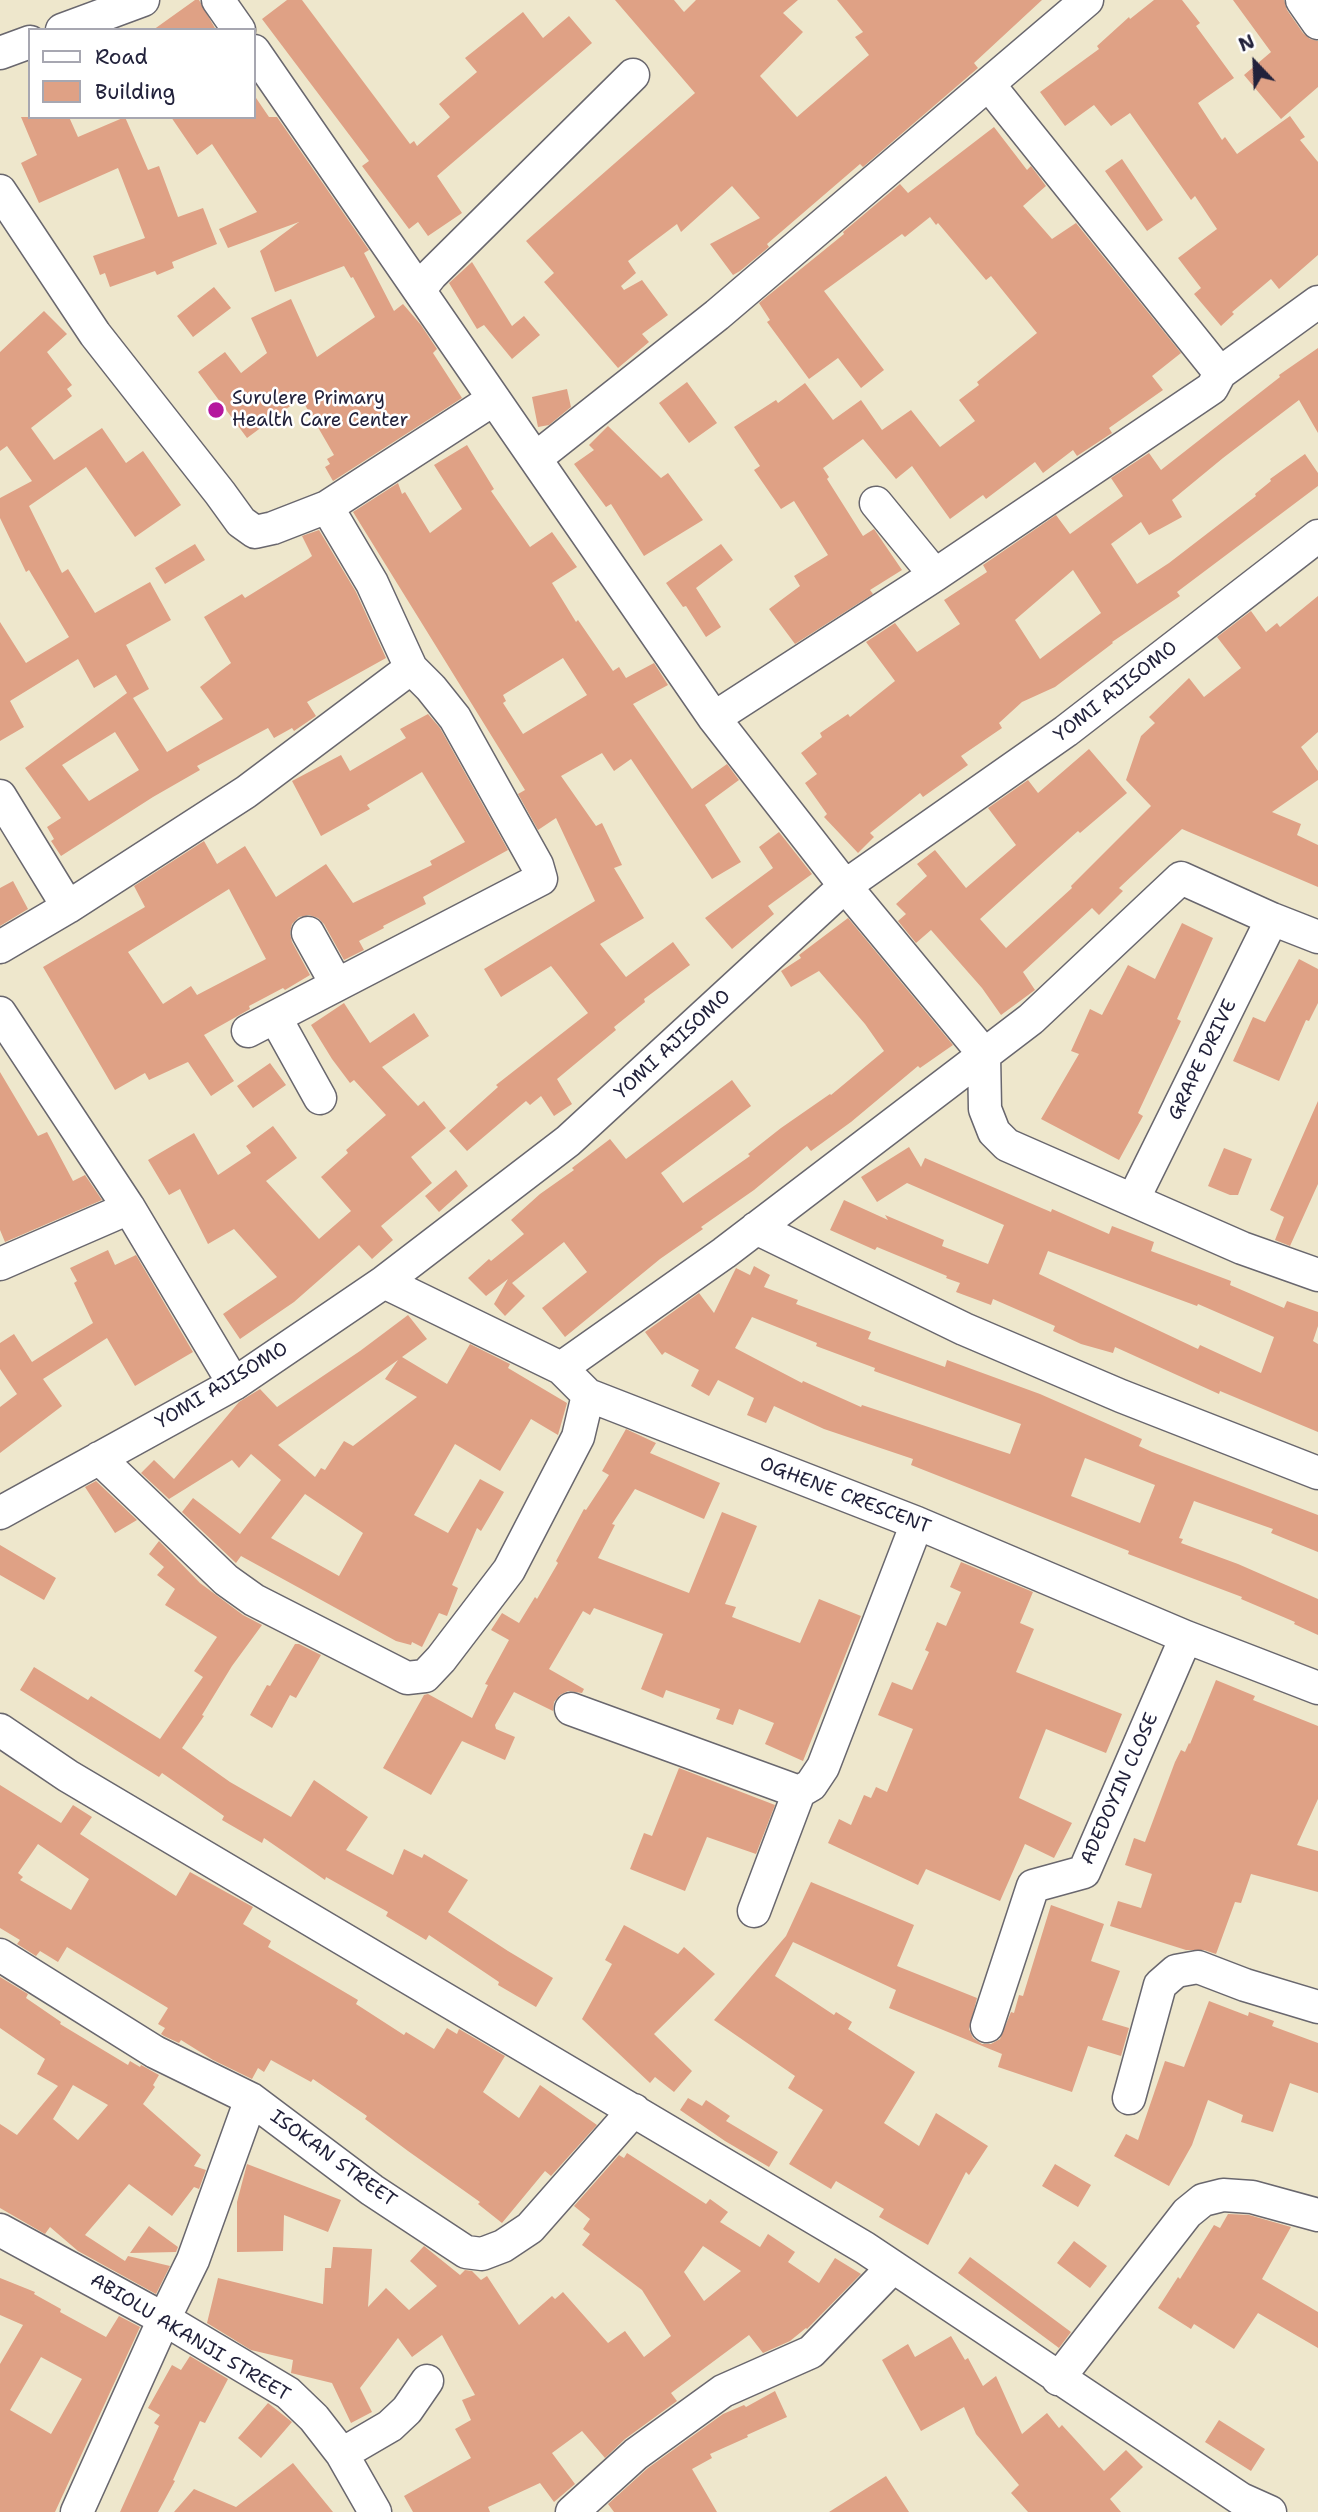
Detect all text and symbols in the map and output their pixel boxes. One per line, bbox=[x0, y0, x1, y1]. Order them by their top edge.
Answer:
legend bbox=[28, 28, 256, 119]
north arrow bbox=[1220, 28, 1290, 98]
text: N bbox=[1235, 29, 1258, 58]
text: Road bbox=[95, 43, 148, 71]
text: Building bbox=[95, 78, 175, 106]
place label: Surulere Primary Health Care Center bbox=[232, 388, 408, 432]
marker: Surulere Primary Health Care Center bbox=[206, 400, 226, 420]
street label: YOMI AJISOMO bbox=[1050, 637, 1182, 747]
street label: YOMI AJISOMO bbox=[610, 985, 736, 1105]
street label: GRAPE DRIVE bbox=[1164, 996, 1242, 1124]
street label: YOMI AJISOMO bbox=[152, 1338, 292, 1434]
street label: OGHENE CRESCENT bbox=[756, 1453, 934, 1539]
street label: ADEDOYIN CLOSE bbox=[1076, 1710, 1164, 1868]
street label: ISOKAN STREET bbox=[265, 2106, 401, 2212]
street label: ABIOLU AKANJI STREET bbox=[86, 2269, 294, 2407]

